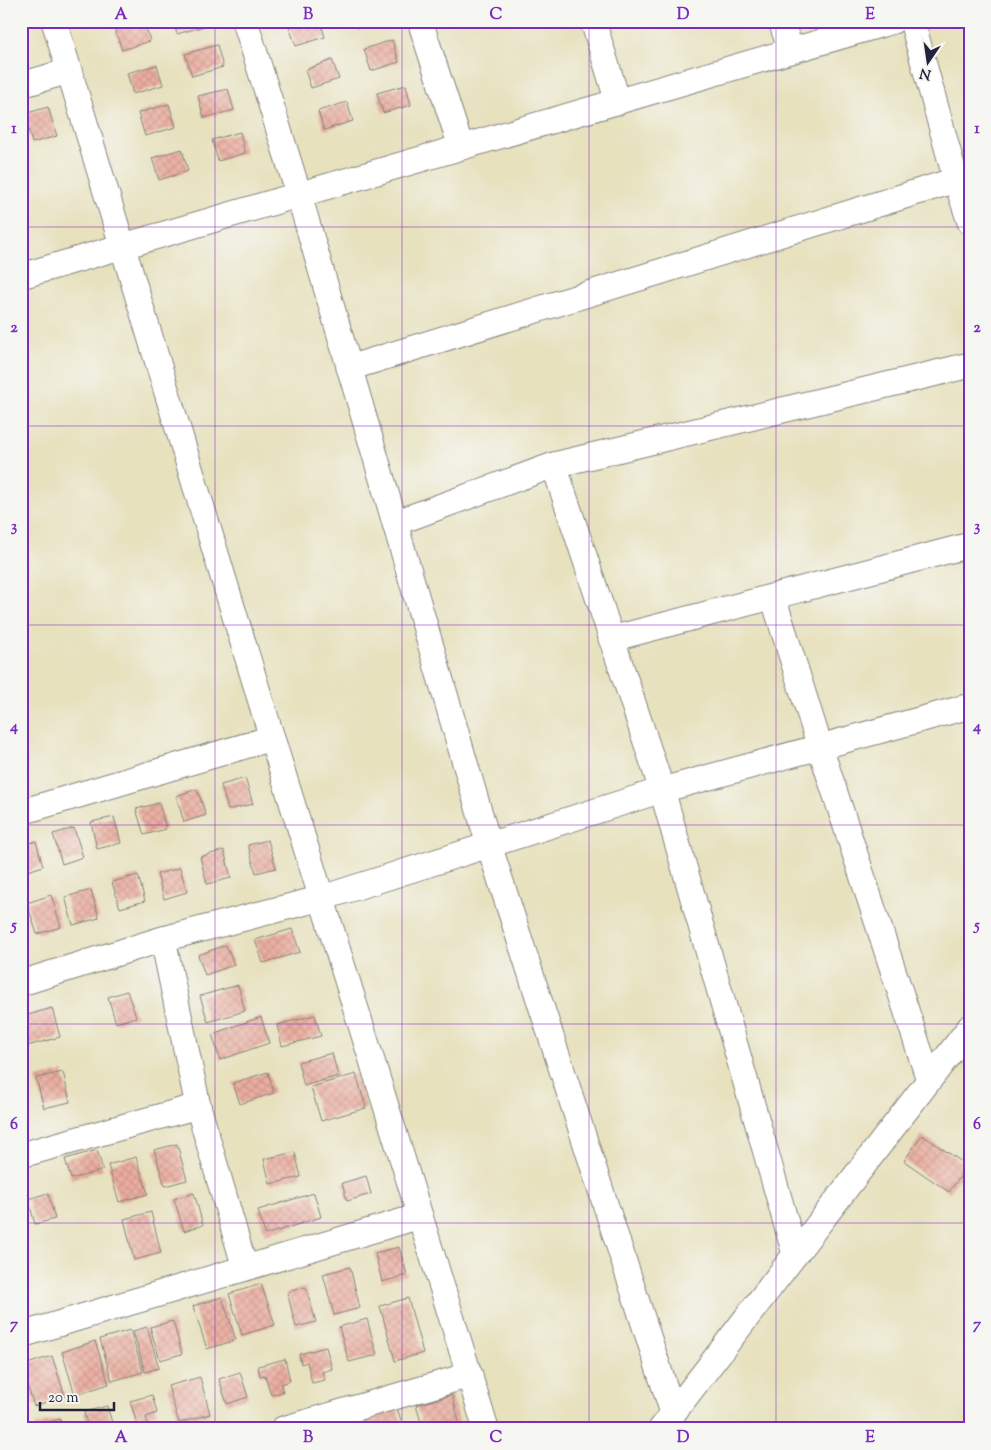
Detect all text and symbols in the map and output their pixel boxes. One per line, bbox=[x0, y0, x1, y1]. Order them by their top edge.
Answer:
text: A bbox=[115, 4, 128, 27]
text: B bbox=[303, 4, 313, 27]
text: C bbox=[490, 4, 503, 27]
text: D bbox=[677, 4, 690, 27]
text: E bbox=[865, 4, 875, 27]
north arrow bbox=[904, 38, 954, 88]
text: N bbox=[918, 62, 933, 84]
text: 1 bbox=[11, 118, 17, 141]
text: 1 bbox=[974, 118, 980, 141]
text: 2 bbox=[10, 317, 18, 340]
text: 2 bbox=[973, 317, 981, 340]
text: 3 bbox=[11, 516, 18, 539]
text: 3 bbox=[974, 516, 981, 539]
text: 4 bbox=[9, 716, 18, 739]
text: 4 bbox=[972, 716, 981, 739]
text: 5 bbox=[9, 915, 17, 938]
text: 5 bbox=[972, 915, 980, 938]
text: 6 bbox=[10, 1114, 18, 1137]
text: 6 bbox=[973, 1114, 981, 1137]
text: 7 bbox=[10, 1314, 19, 1337]
text: 7 bbox=[973, 1314, 982, 1337]
scale bar bbox=[40, 1380, 114, 1412]
text: 20 m bbox=[48, 1388, 79, 1409]
text: A bbox=[115, 1427, 128, 1450]
text: B bbox=[303, 1427, 313, 1450]
text: C bbox=[490, 1427, 503, 1450]
text: D bbox=[677, 1427, 690, 1450]
text: E bbox=[865, 1427, 875, 1450]

